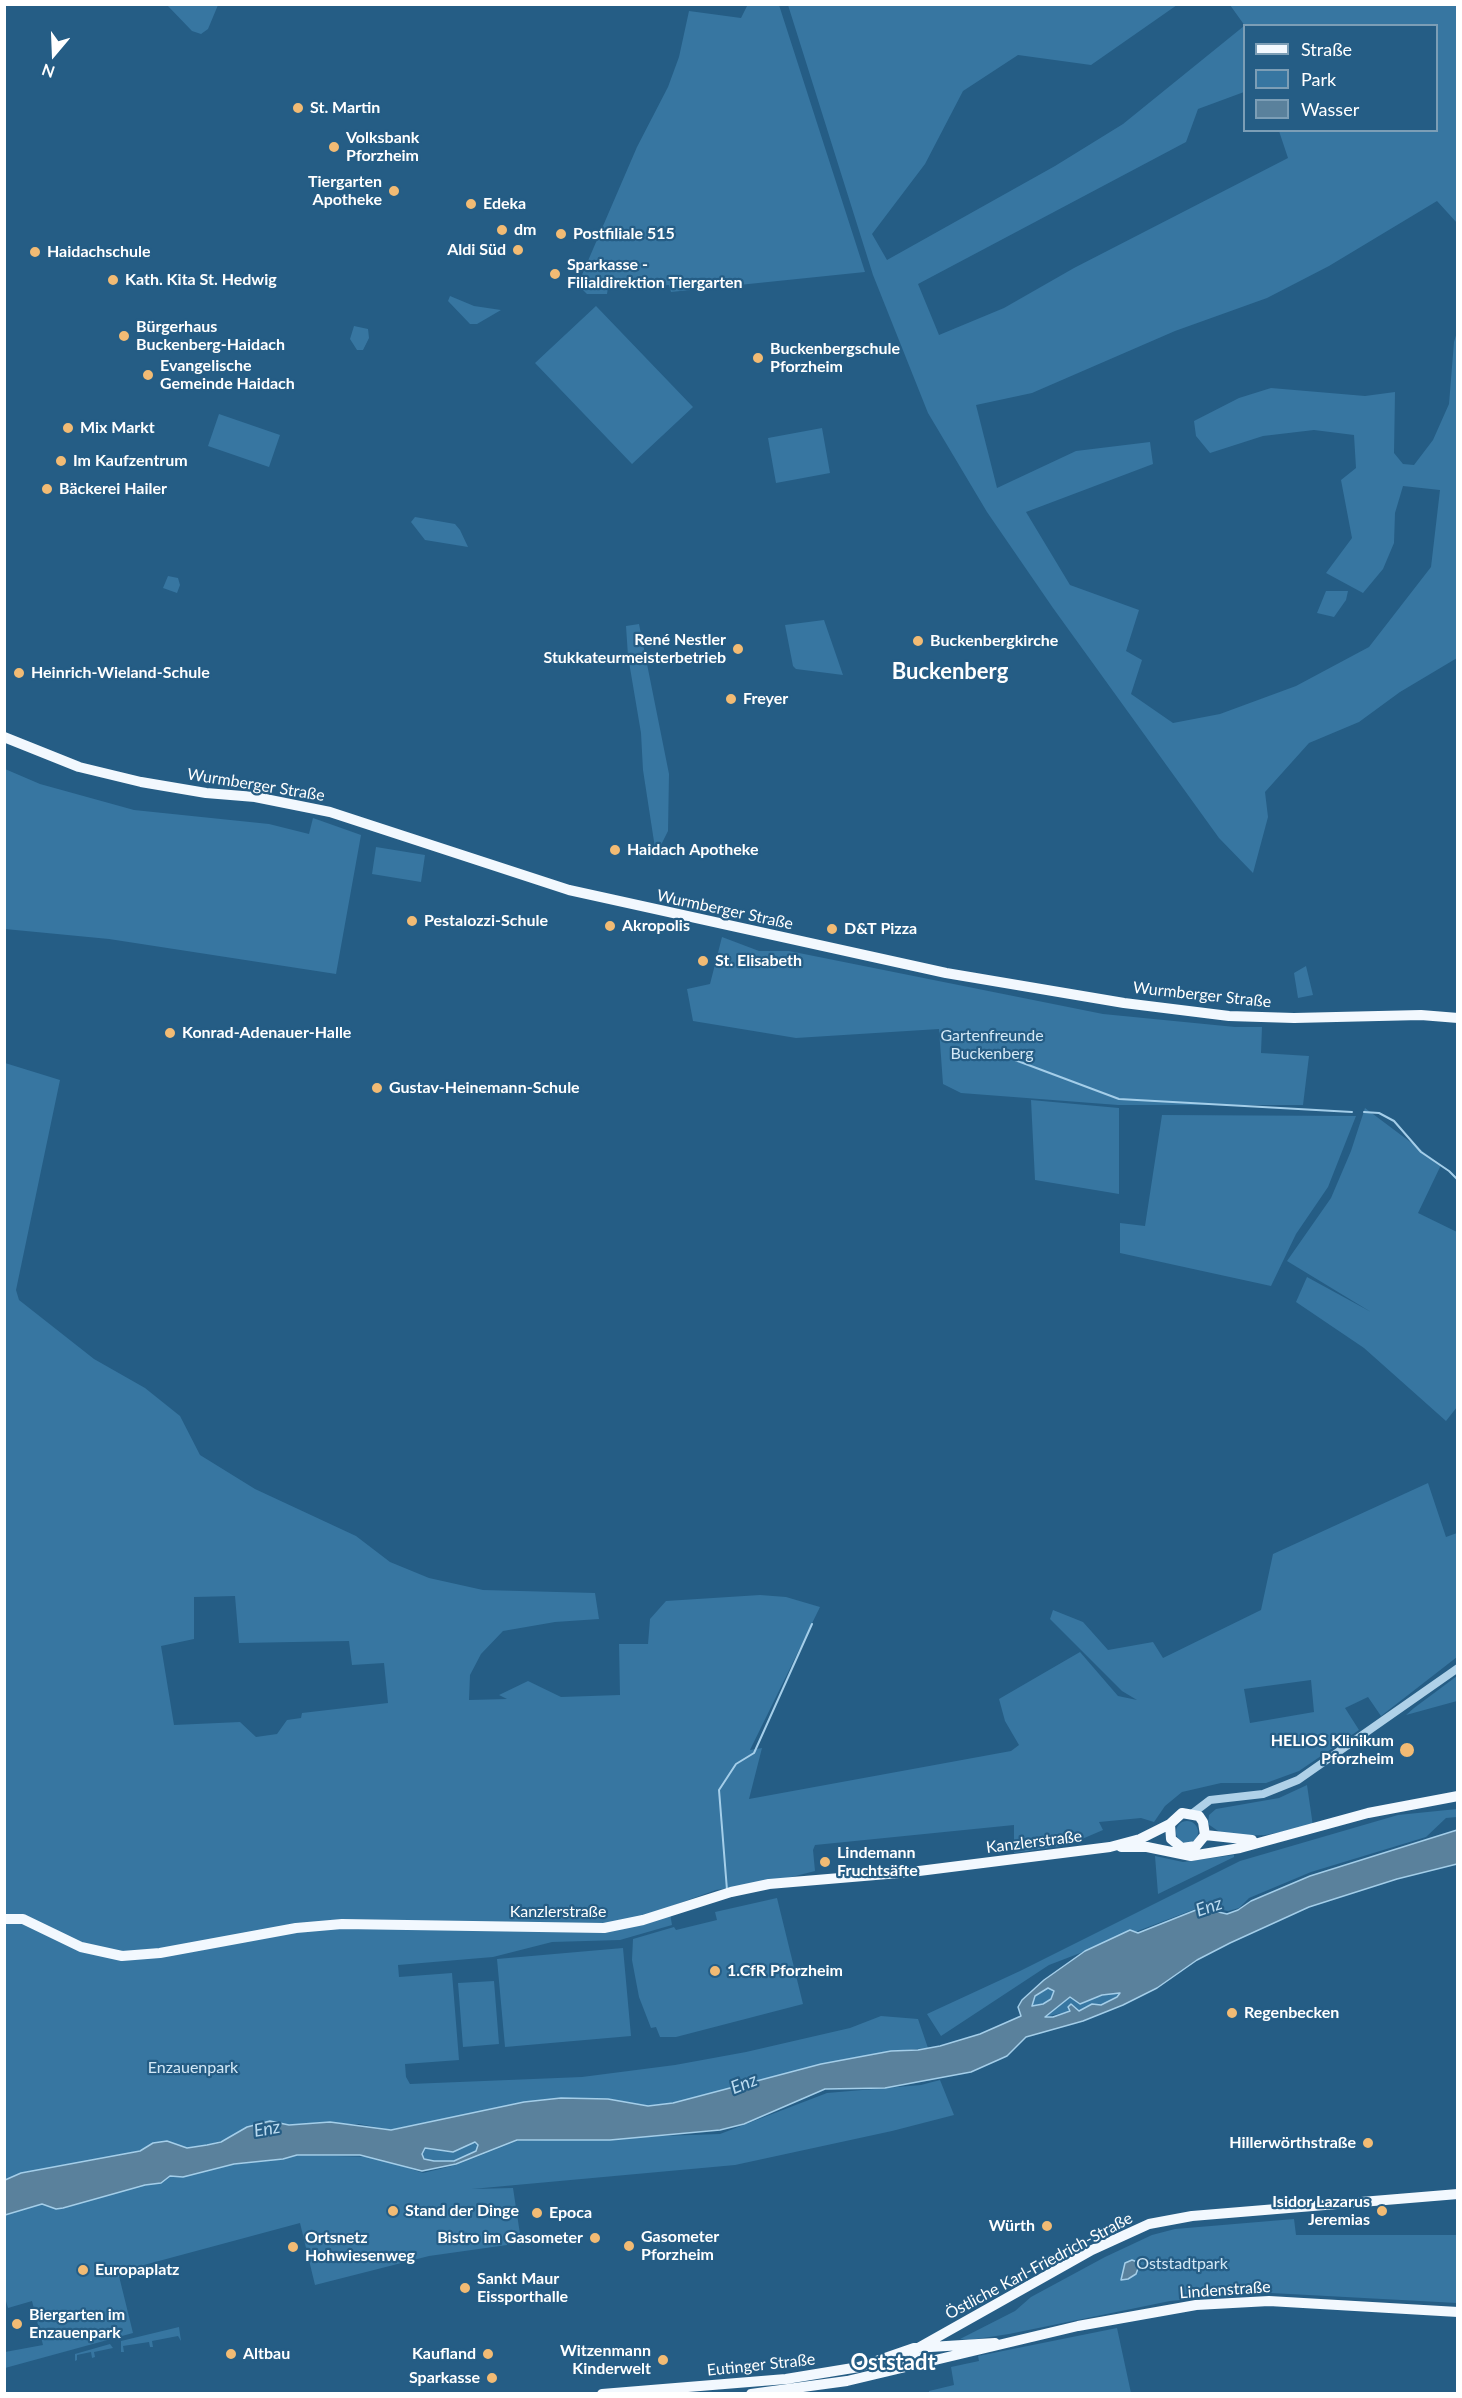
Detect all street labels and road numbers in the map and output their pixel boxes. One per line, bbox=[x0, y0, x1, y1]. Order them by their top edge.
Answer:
street label: Wurmberger Straße bbox=[186, 765, 326, 805]
street label: Wurmberger Straße bbox=[655, 886, 795, 934]
street label: Wurmberger Straße bbox=[1132, 978, 1272, 1012]
street label: Kanzlerstraße bbox=[985, 1827, 1083, 1857]
street label: Kanzlerstraße bbox=[510, 1902, 606, 1922]
street label: Östliche Karl-Friedrich-Straße bbox=[942, 2208, 1136, 2324]
street label: Lindenstraße bbox=[1179, 2277, 1271, 2303]
street label: Eutinger Straße bbox=[706, 2350, 816, 2380]

